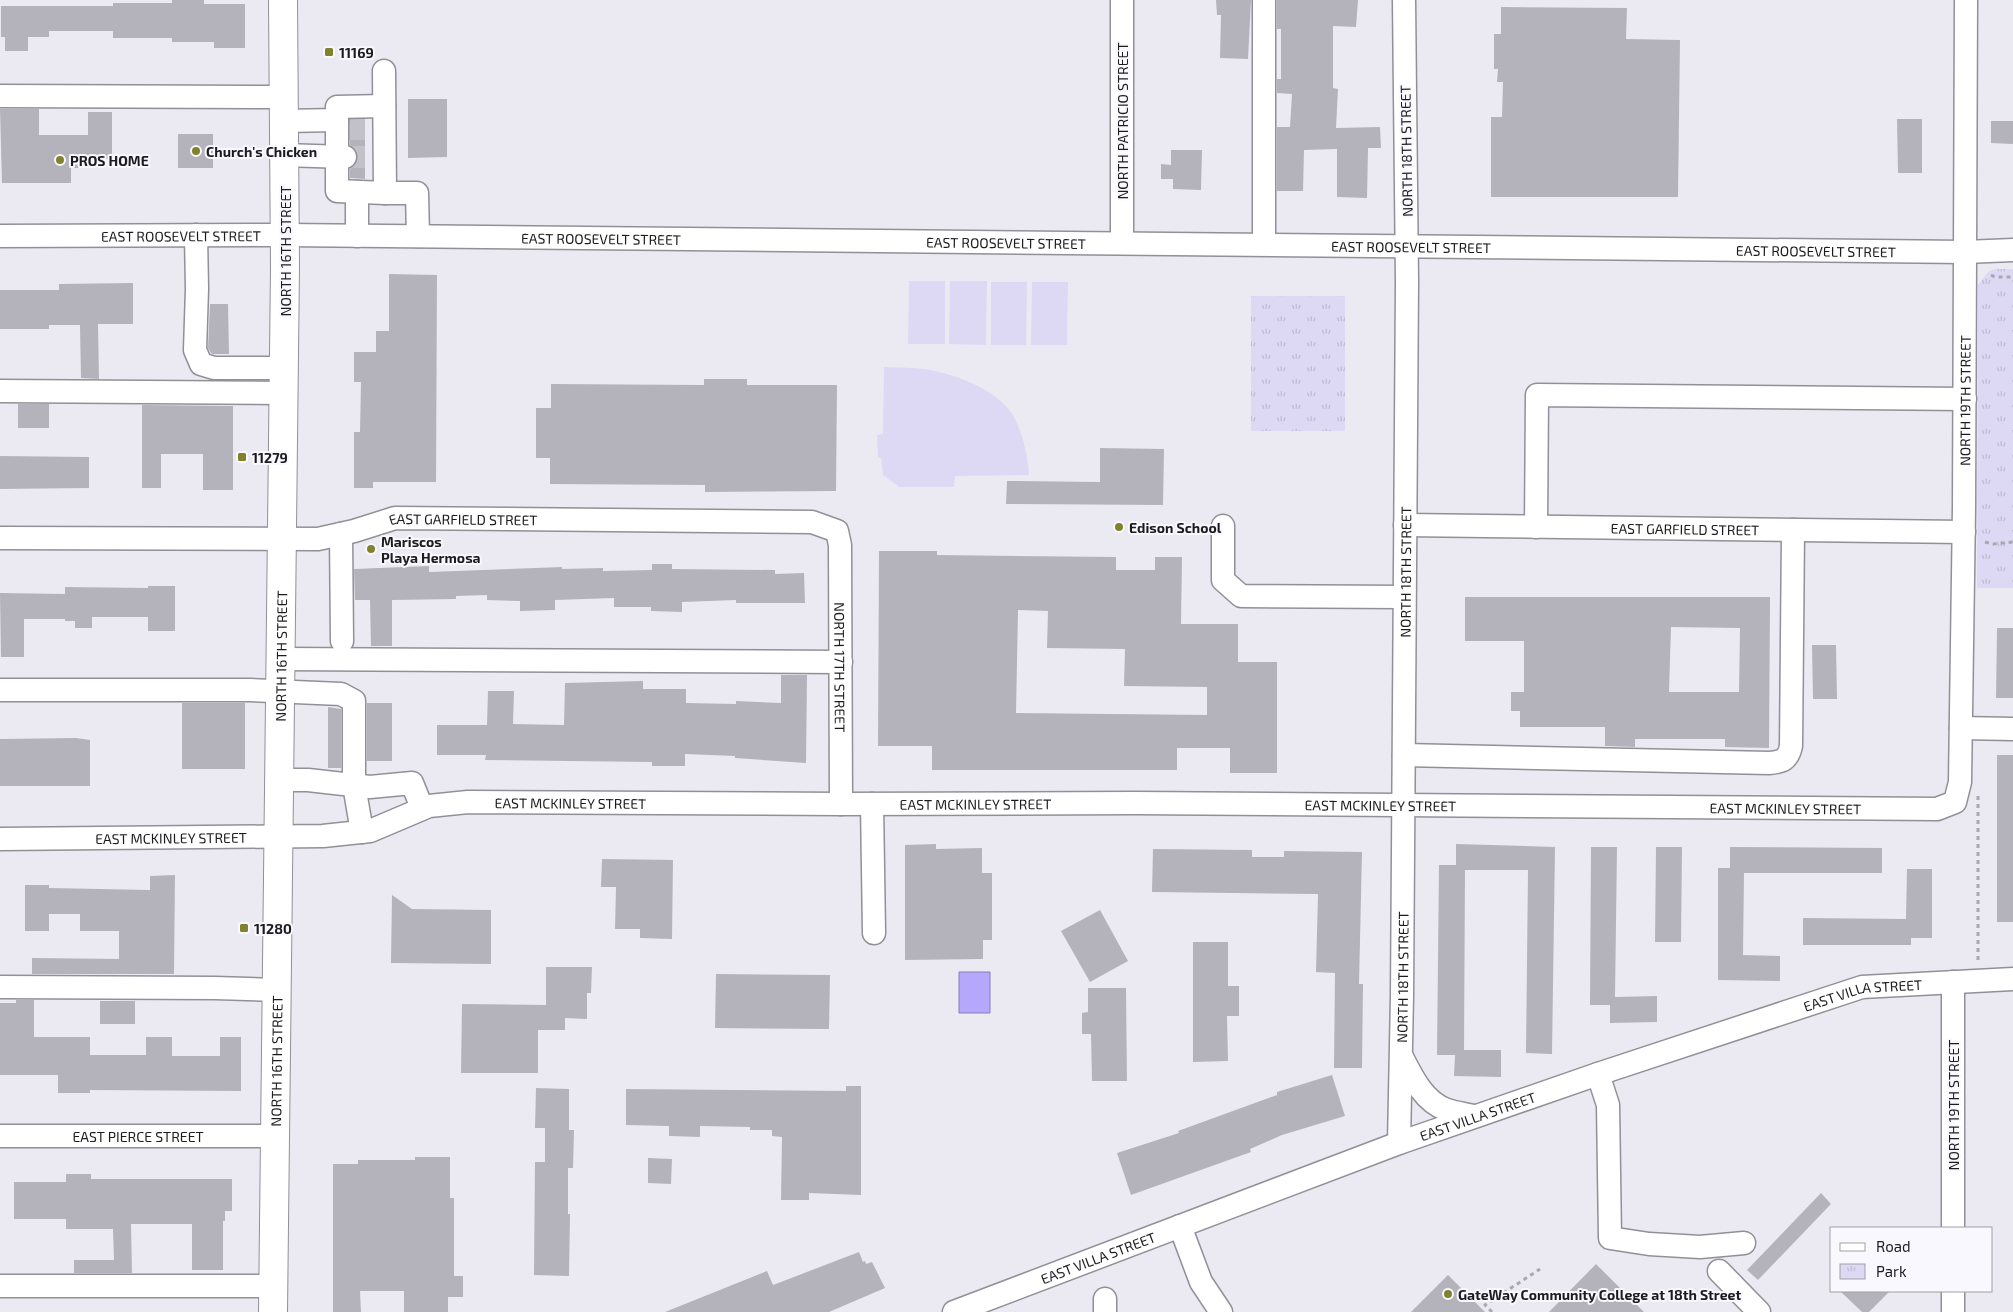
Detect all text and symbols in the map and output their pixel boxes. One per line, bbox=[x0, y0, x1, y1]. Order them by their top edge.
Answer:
street label: NORTH PATRICIO STREET bbox=[1114, 42, 1131, 200]
place label: 11169 bbox=[339, 44, 374, 61]
marker: 11169 bbox=[323, 46, 335, 58]
street label: NORTH 18TH STREET bbox=[1396, 85, 1416, 217]
place label: Church's Chicken bbox=[206, 143, 317, 160]
marker: Church's Chicken bbox=[190, 145, 202, 157]
place label: PROS HOME bbox=[70, 152, 149, 169]
marker: PROS HOME bbox=[54, 154, 66, 166]
street label: NORTH 16TH STREET bbox=[277, 186, 294, 316]
street label: EAST ROOSEVELT STREET bbox=[101, 227, 261, 244]
street label: EAST ROOSEVELT STREET bbox=[521, 229, 681, 248]
street label: EAST ROOSEVELT STREET bbox=[926, 233, 1086, 252]
street label: EAST ROOSEVELT STREET bbox=[1331, 237, 1491, 256]
street label: EAST ROOSEVELT STREET bbox=[1736, 241, 1896, 260]
street label: NORTH 19TH STREET bbox=[1956, 335, 1973, 466]
place label: 11279 bbox=[252, 449, 288, 466]
marker: 11279 bbox=[236, 451, 248, 463]
street label: NORTH 18TH STREET bbox=[1396, 506, 1414, 638]
street label: EAST GARFIELD STREET bbox=[386, 509, 538, 528]
place label: Edison School bbox=[1129, 519, 1222, 536]
street label: EAST GARFIELD STREET bbox=[1611, 519, 1759, 538]
marker: Edison School bbox=[1113, 521, 1125, 533]
place label: Mariscos Playa Hermosa bbox=[381, 533, 481, 566]
marker: Mariscos Playa Hermosa bbox=[365, 543, 377, 555]
street label: NORTH 16TH STREET bbox=[271, 590, 290, 722]
street label: NORTH 17TH STREET bbox=[832, 602, 849, 732]
street label: EAST MCKINLEY STREET bbox=[495, 794, 646, 811]
street label: EAST MCKINLEY STREET bbox=[900, 795, 1051, 812]
street label: EAST MCKINLEY STREET bbox=[1305, 796, 1456, 814]
street label: EAST MCKINLEY STREET bbox=[1710, 799, 1861, 817]
street label: EAST MCKINLEY STREET bbox=[95, 828, 247, 847]
street label: NORTH 18TH STREET bbox=[1393, 911, 1411, 1043]
place label: 11280 bbox=[254, 920, 292, 937]
marker: 11280 bbox=[238, 922, 250, 934]
street label: EAST VILLA STREET bbox=[1801, 975, 1923, 1014]
street label: NORTH 16TH STREET bbox=[267, 995, 285, 1127]
street label: NORTH 19TH STREET bbox=[1945, 1040, 1962, 1170]
street label: EAST VILLA STREET bbox=[1417, 1088, 1538, 1144]
street label: EAST PIERCE STREET bbox=[72, 1128, 204, 1145]
legend bbox=[1830, 1227, 1993, 1292]
street label: EAST VILLA STREET bbox=[1038, 1228, 1158, 1287]
text: Road bbox=[1876, 1237, 1911, 1255]
text: Park bbox=[1876, 1262, 1907, 1280]
place label: GateWay Community College at 18th Street bbox=[1458, 1286, 1742, 1303]
marker: GateWay Community College at 18th Street bbox=[1442, 1288, 1454, 1300]

